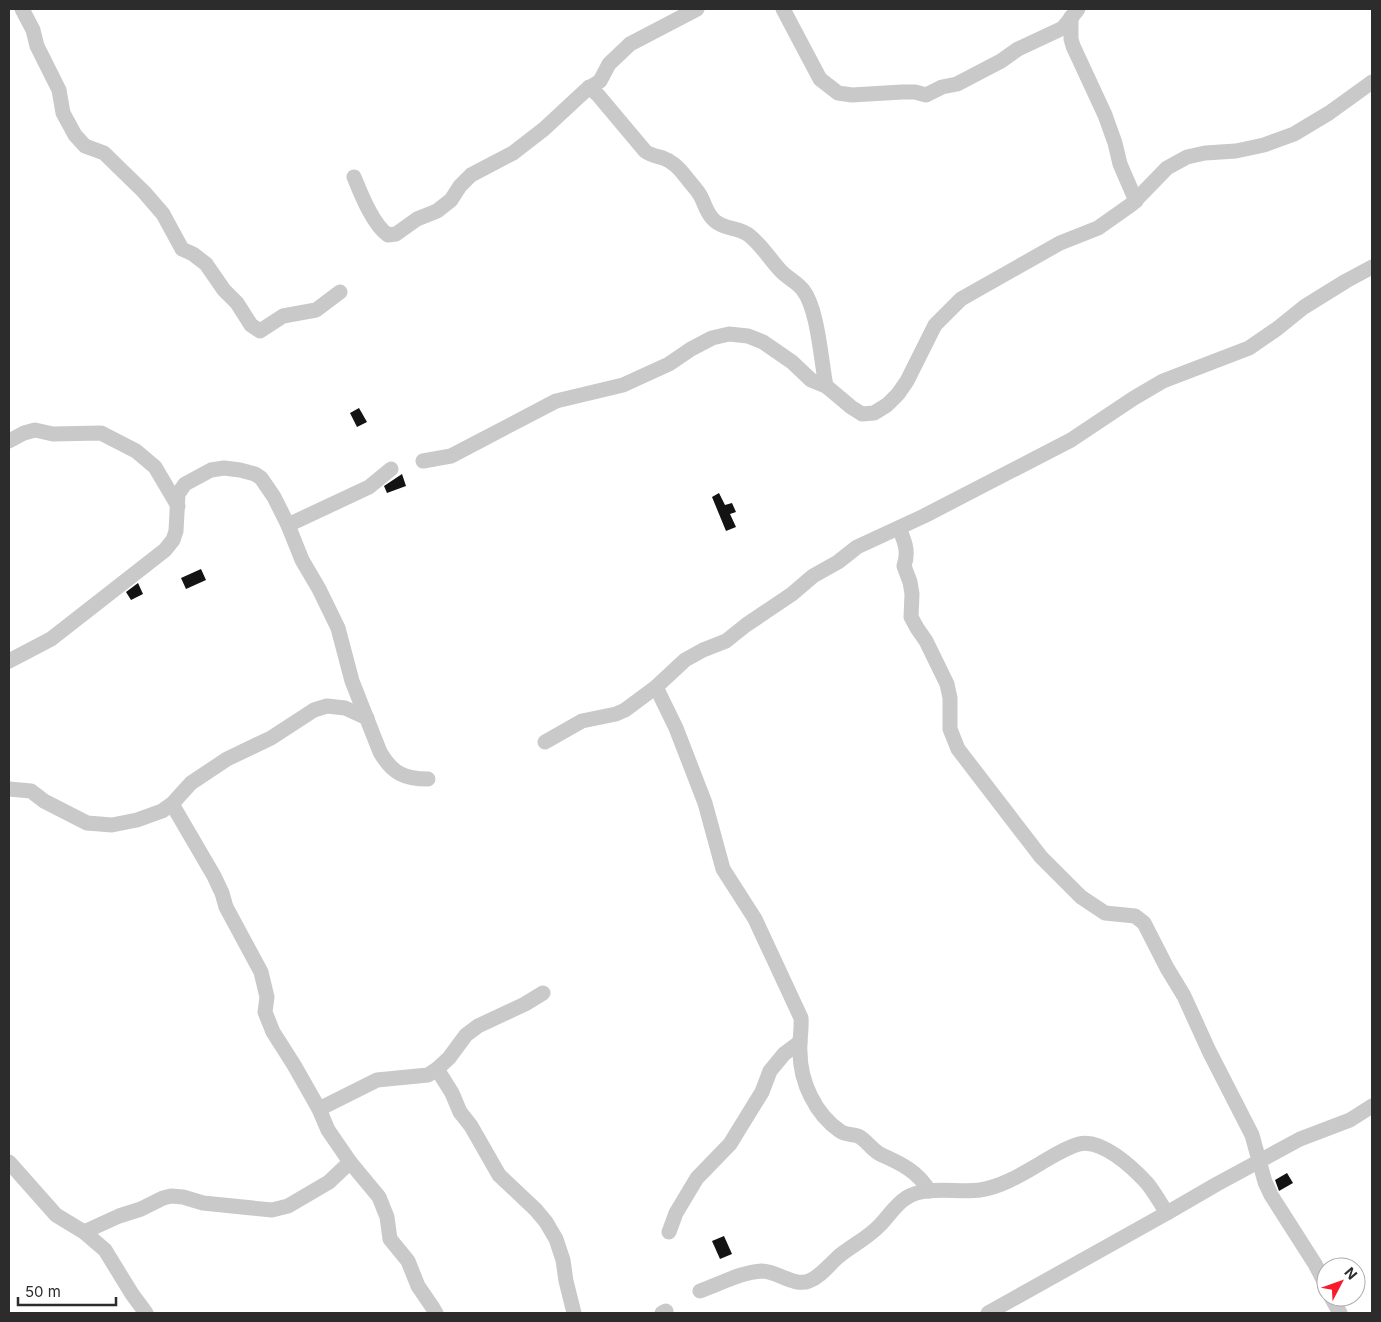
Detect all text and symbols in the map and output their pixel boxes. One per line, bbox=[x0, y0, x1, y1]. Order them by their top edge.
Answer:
north arrow bbox=[1316, 1257, 1366, 1307]
text: N bbox=[1341, 1264, 1361, 1283]
scale bar bbox=[18, 1274, 115, 1306]
text: 50 m bbox=[25, 1282, 61, 1301]

